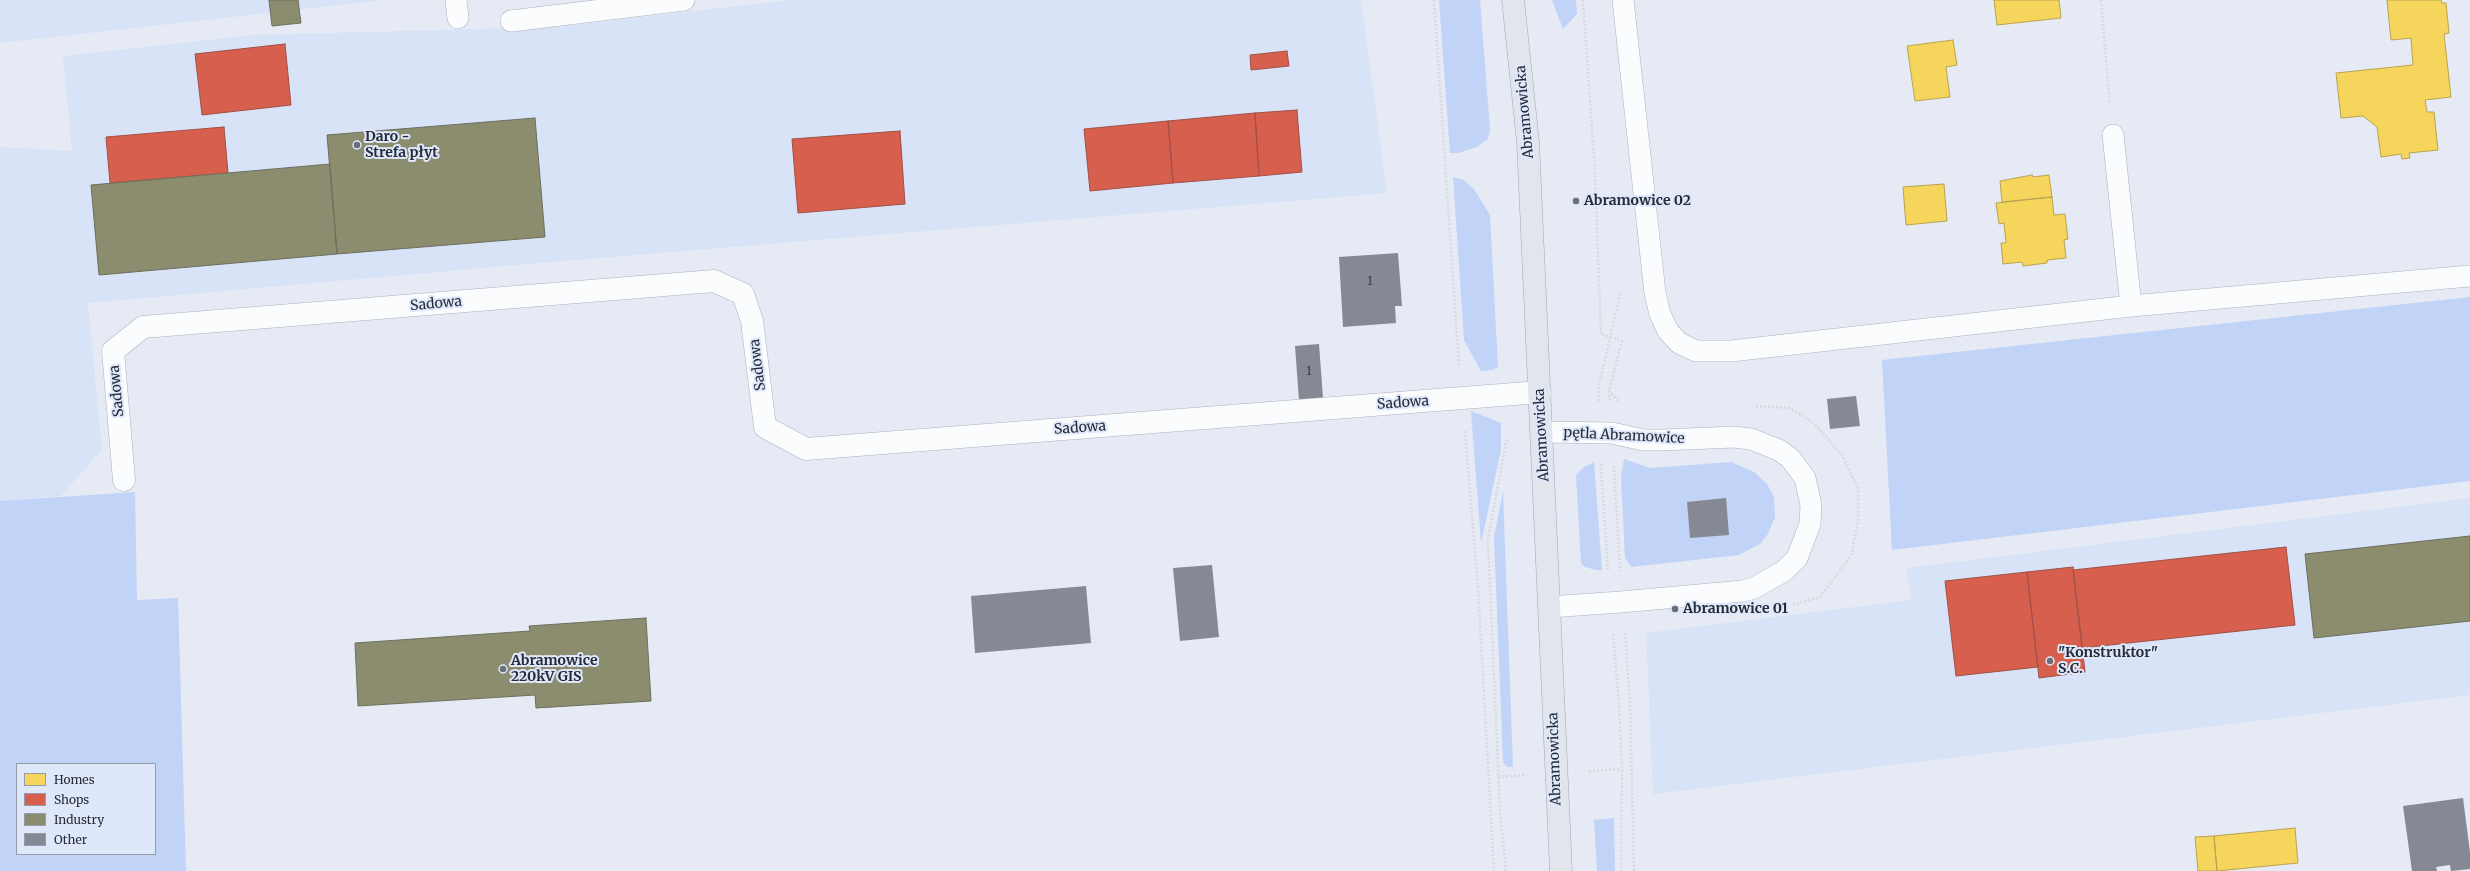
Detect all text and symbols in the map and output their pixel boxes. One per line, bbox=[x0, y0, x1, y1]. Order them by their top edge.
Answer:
street label: Abramowicka bbox=[1513, 65, 1537, 159]
place label: Daro - Strefa płyt bbox=[365, 129, 438, 162]
marker: Daro - Strefa płyt bbox=[352, 140, 362, 150]
place label: Abramowice 02 bbox=[1584, 193, 1691, 209]
marker: Abramowice 02 bbox=[1571, 196, 1581, 206]
house number: 1 bbox=[1367, 275, 1373, 289]
street label: Sadowa bbox=[409, 293, 463, 315]
street label: Sadowa bbox=[746, 338, 770, 392]
street label: Sadowa bbox=[106, 364, 128, 418]
house number: 1 bbox=[1306, 365, 1312, 379]
street label: Abramowicka bbox=[1531, 388, 1553, 482]
street label: Sadowa bbox=[1376, 393, 1430, 413]
street label: Sadowa bbox=[1053, 418, 1107, 438]
street label: pętla Abramowice bbox=[1563, 424, 1685, 448]
place label: Abramowice 01 bbox=[1683, 601, 1788, 617]
marker: Abramowice 01 bbox=[1670, 604, 1680, 614]
place label: "Konstruktor" S.C. bbox=[2058, 645, 2158, 678]
place label: Abramowice 220kV GIS bbox=[511, 653, 597, 686]
marker: "Konstruktor" S.C. bbox=[2045, 656, 2055, 666]
marker: Abramowice 220kV GIS bbox=[498, 664, 508, 674]
street label: Abramowicka bbox=[1545, 712, 1565, 806]
legend bbox=[16, 763, 156, 855]
text: Homes bbox=[54, 772, 95, 787]
text: Shops bbox=[54, 792, 89, 807]
text: Industry bbox=[54, 812, 104, 827]
text: Other bbox=[54, 832, 87, 847]

